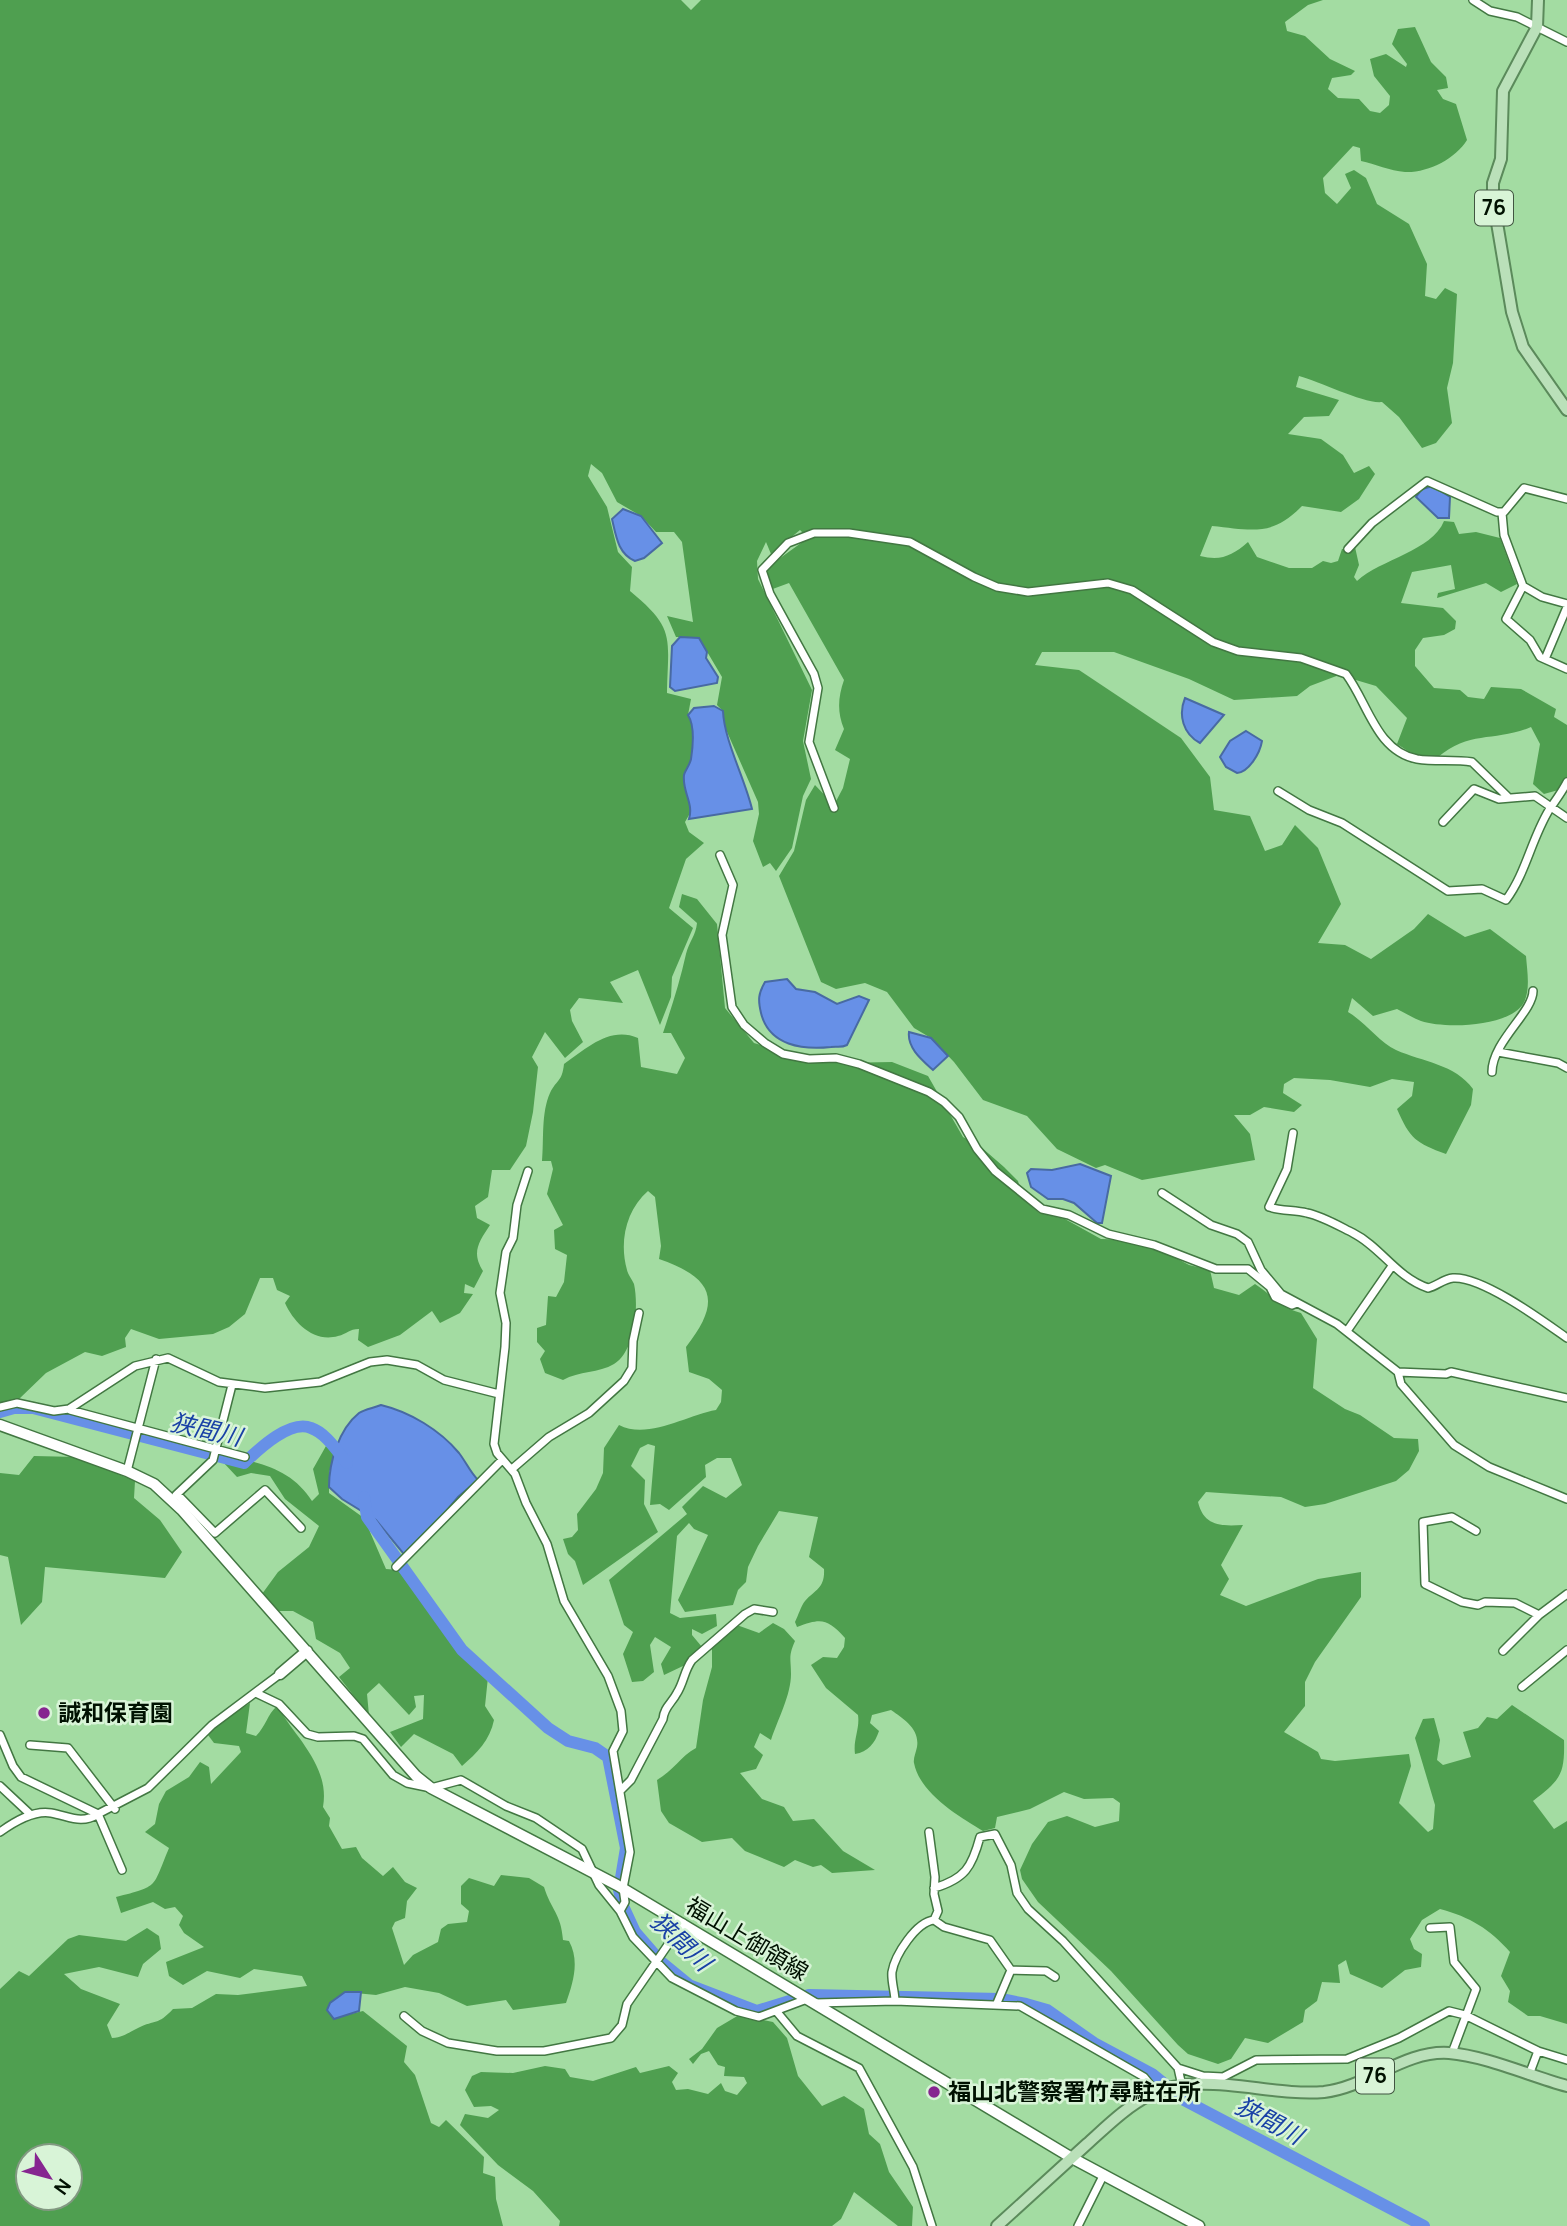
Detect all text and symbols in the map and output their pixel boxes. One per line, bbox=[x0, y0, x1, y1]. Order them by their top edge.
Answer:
road number: 76 bbox=[1475, 190, 1513, 226]
water label: 狭間川 bbox=[168, 1404, 248, 1453]
place label: 誠和保育園 bbox=[58, 1696, 173, 1728]
marker: 誠和保育園 bbox=[36, 1705, 52, 1721]
street label: 福山上御領線 bbox=[680, 1889, 815, 1987]
water label: 狭間川 bbox=[644, 1904, 722, 1980]
road number: 76 bbox=[1356, 2058, 1394, 2094]
place label: 福山北警察署竹尋駐在所 bbox=[948, 2075, 1201, 2107]
marker: 福山北警察署竹尋駐在所 bbox=[926, 2084, 942, 2100]
water label: 狭間川 bbox=[1230, 2088, 1312, 2153]
north arrow bbox=[14, 2142, 84, 2212]
text: N bbox=[48, 2174, 77, 2200]

